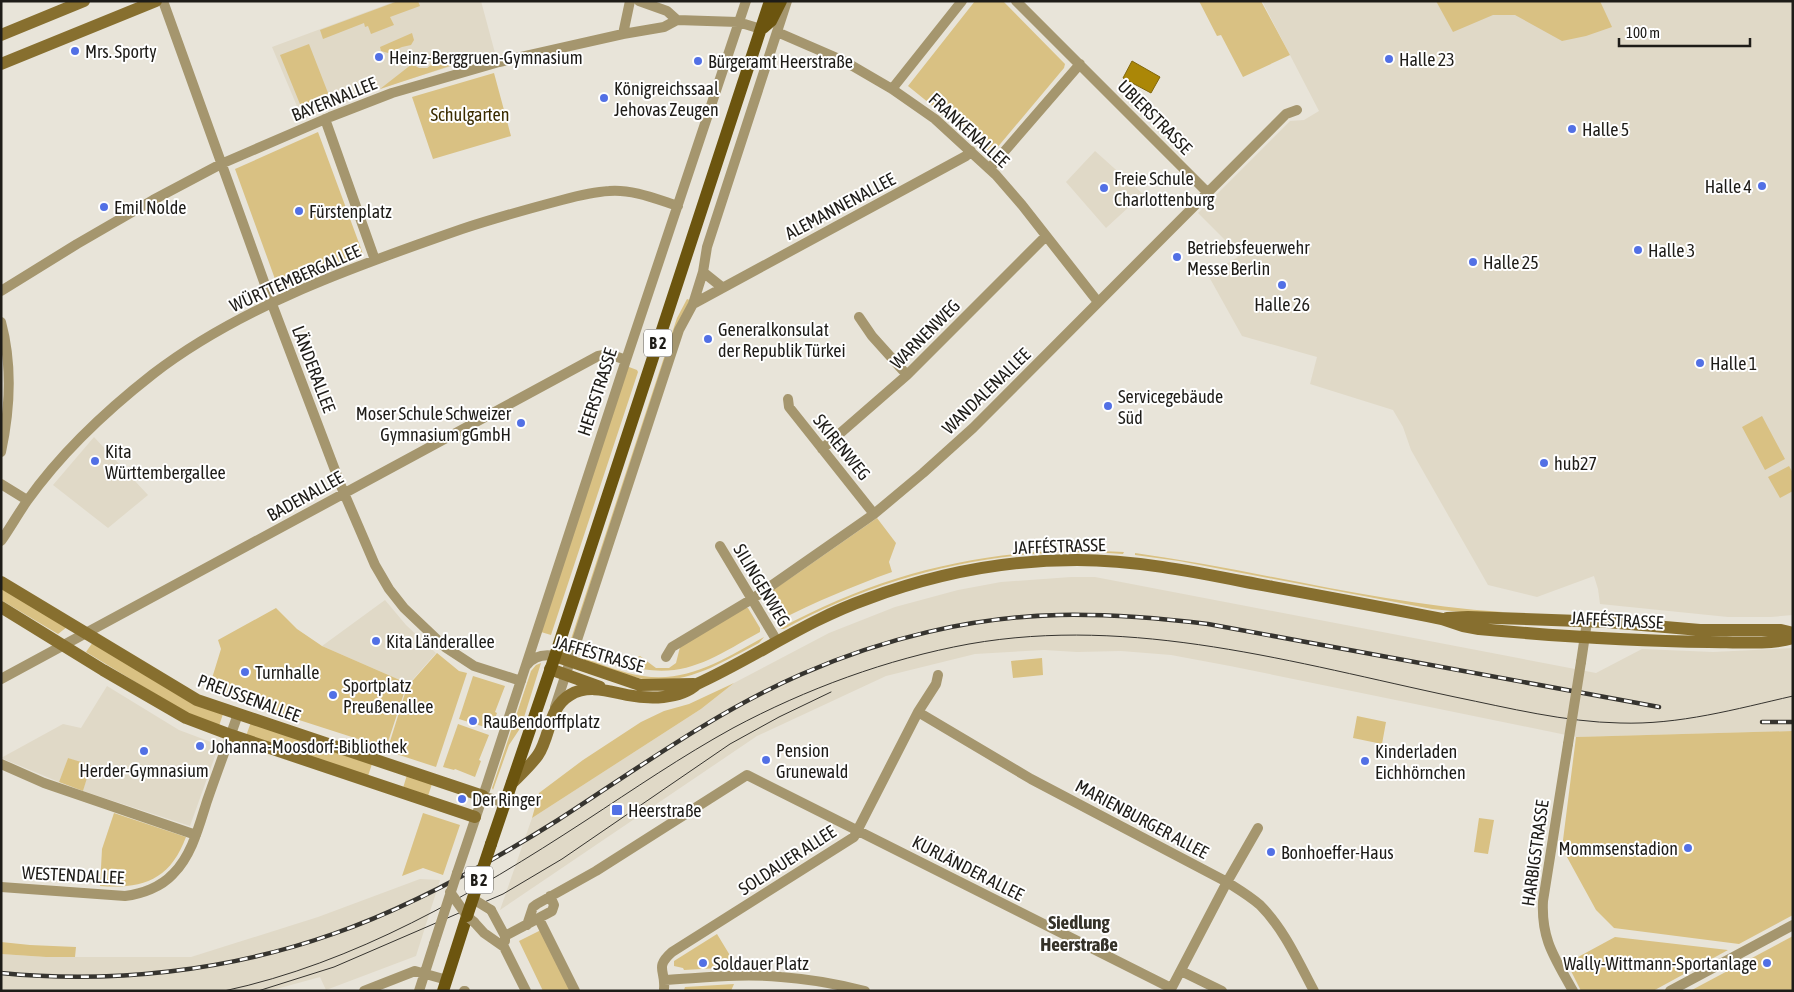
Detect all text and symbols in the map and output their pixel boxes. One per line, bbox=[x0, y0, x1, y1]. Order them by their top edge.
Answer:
scale bar bbox=[1619, 15, 1750, 47]
text: 100 m bbox=[1626, 24, 1660, 41]
place label: Mrs. Sporty bbox=[85, 41, 157, 62]
marker: Mrs. Sporty bbox=[69, 45, 81, 57]
place label: Heinz-Berggruen-Gymnasium bbox=[389, 47, 583, 68]
place label: Halle 23 bbox=[1399, 49, 1455, 70]
marker: Heinz-Berggruen-Gymnasium bbox=[373, 51, 385, 63]
place label: Bürgeramt Heerstraße bbox=[708, 51, 853, 72]
marker: Halle 23 bbox=[1383, 53, 1395, 65]
marker: Bürgeramt Heerstraße bbox=[692, 55, 704, 67]
street label: BAYERNALLEE bbox=[288, 72, 380, 126]
street label: UBIERSTRASSE bbox=[1113, 75, 1197, 159]
place label: Königreichssaal Jehovas Zeugen bbox=[614, 78, 719, 120]
street label: FRANKENALLEE bbox=[924, 88, 1014, 172]
marker: Königreichssaal Jehovas Zeugen bbox=[598, 92, 610, 104]
park label: Schulgarten bbox=[431, 104, 509, 125]
place label: Halle 5 bbox=[1582, 119, 1629, 140]
marker: Halle 5 bbox=[1566, 123, 1578, 135]
street label: ALEMANNENALLEE bbox=[781, 168, 899, 244]
place label: Freie Schule Charlottenburg bbox=[1114, 168, 1215, 210]
place label: Halle 4 bbox=[1705, 176, 1752, 197]
marker: Halle 4 bbox=[1756, 180, 1768, 192]
marker: Freie Schule Charlottenburg bbox=[1098, 182, 1110, 194]
place label: Emil Nolde bbox=[114, 197, 186, 218]
marker: Emil Nolde bbox=[98, 201, 110, 213]
place label: Fürstenplatz bbox=[309, 201, 392, 222]
marker: Fürstenplatz bbox=[293, 205, 305, 217]
place label: Betriebsfeuerwehr Messe Berlin bbox=[1187, 237, 1310, 279]
street label: WÜRTTEMBERGALLEE bbox=[226, 240, 364, 316]
place label: Halle 3 bbox=[1648, 240, 1695, 261]
marker: Halle 3 bbox=[1632, 244, 1644, 256]
marker: Betriebsfeuerwehr Messe Berlin bbox=[1171, 251, 1183, 263]
place label: Halle 25 bbox=[1483, 252, 1539, 273]
marker: Halle 25 bbox=[1467, 256, 1479, 268]
marker: Halle 26 bbox=[1276, 279, 1288, 291]
place label: Halle 26 bbox=[1254, 294, 1310, 315]
street label: WARNENWEG bbox=[886, 295, 964, 373]
place label: Generalkonsulat der Republik Türkei bbox=[718, 319, 846, 361]
street label: LÄNDERALLEE bbox=[288, 323, 340, 416]
road number: B 2 bbox=[644, 329, 672, 356]
marker: Generalkonsulat der Republik Türkei bbox=[702, 333, 714, 345]
street label: WANDALENALLEE bbox=[938, 343, 1035, 438]
street label: HEERSTRASSE bbox=[573, 345, 621, 438]
place label: Halle 1 bbox=[1710, 353, 1757, 374]
marker: Halle 1 bbox=[1694, 357, 1706, 369]
place label: Servicegebäude Süd bbox=[1118, 386, 1223, 428]
marker: Servicegebäude Süd bbox=[1102, 400, 1114, 412]
place label: Moser Schule Schweizer Gymnasium gGmbH bbox=[356, 403, 512, 445]
street label: SKIRENWEG bbox=[809, 410, 875, 484]
marker: Moser Schule Schweizer Gymnasium gGmbH bbox=[515, 417, 527, 429]
place label: Kita Württembergallee bbox=[105, 441, 226, 483]
place label: hub27 bbox=[1554, 453, 1597, 474]
marker: Kita Württembergallee bbox=[89, 455, 101, 467]
marker: hub27 bbox=[1538, 457, 1550, 469]
street label: BADENALLEE bbox=[263, 466, 347, 526]
street label: JAFFÉSTRASSE bbox=[1012, 534, 1106, 558]
street label: SILINGENWEG bbox=[729, 540, 795, 630]
street label: JAFFÉSTRASSE bbox=[1570, 607, 1664, 633]
place label: Kita Länderallee bbox=[386, 631, 495, 652]
street label: JAFFÉSTRASSE bbox=[551, 631, 647, 677]
marker: Kita Länderallee bbox=[370, 635, 382, 647]
place label: Turnhalle bbox=[255, 662, 319, 683]
marker: Turnhalle bbox=[239, 666, 251, 678]
street label: PREUSSENALLEE bbox=[195, 670, 303, 726]
place label: Sportplatz Preußenallee bbox=[343, 675, 433, 717]
marker: Sportplatz Preußenallee bbox=[327, 689, 339, 701]
place label: Raußendorffplatz bbox=[483, 711, 600, 732]
marker: Raußendorffplatz bbox=[467, 715, 479, 727]
place label: Johanna-Moosdorf-Bibliothek bbox=[210, 736, 407, 757]
marker: Johanna-Moosdorf-Bibliothek bbox=[194, 740, 206, 752]
place label: Pension Grunewald bbox=[776, 740, 848, 782]
place label: Kinderladen Eichhörnchen bbox=[1375, 741, 1466, 783]
marker: Herder-Gymnasium bbox=[138, 745, 150, 757]
marker: Pension Grunewald bbox=[760, 754, 772, 766]
marker: Kinderladen Eichhörnchen bbox=[1359, 755, 1371, 767]
place label: Herder-Gymnasium bbox=[79, 760, 209, 781]
street label: MARIENBURGER ALLEE bbox=[1072, 775, 1212, 863]
place label: Der Ringer bbox=[472, 789, 541, 810]
marker: Der Ringer bbox=[456, 793, 468, 805]
street label: HARBIGSTRASSE bbox=[1517, 798, 1553, 907]
place label: Heerstraße bbox=[628, 800, 702, 821]
marker: Heerstraße bbox=[610, 803, 624, 817]
street label: SOLDAUER ALLEE bbox=[734, 821, 840, 899]
street label: KURLÄNDER ALLEE bbox=[909, 831, 1027, 905]
place label: Mommsenstadion bbox=[1559, 838, 1678, 859]
place label: Bonhoeffer-Haus bbox=[1281, 842, 1394, 863]
marker: Mommsenstadion bbox=[1682, 842, 1694, 854]
marker: Bonhoeffer-Haus bbox=[1265, 846, 1277, 858]
street label: WESTENDALLEE bbox=[21, 862, 125, 888]
road number: B 2 bbox=[465, 866, 493, 894]
district label: Siedlung Heerstraße bbox=[1040, 911, 1118, 955]
place label: Soldauer Platz bbox=[713, 953, 809, 974]
place label: Wally-Wittmann-Sportanlage bbox=[1563, 953, 1757, 974]
marker: Soldauer Platz bbox=[697, 957, 709, 969]
marker: Wally-Wittmann-Sportanlage bbox=[1761, 957, 1773, 969]

